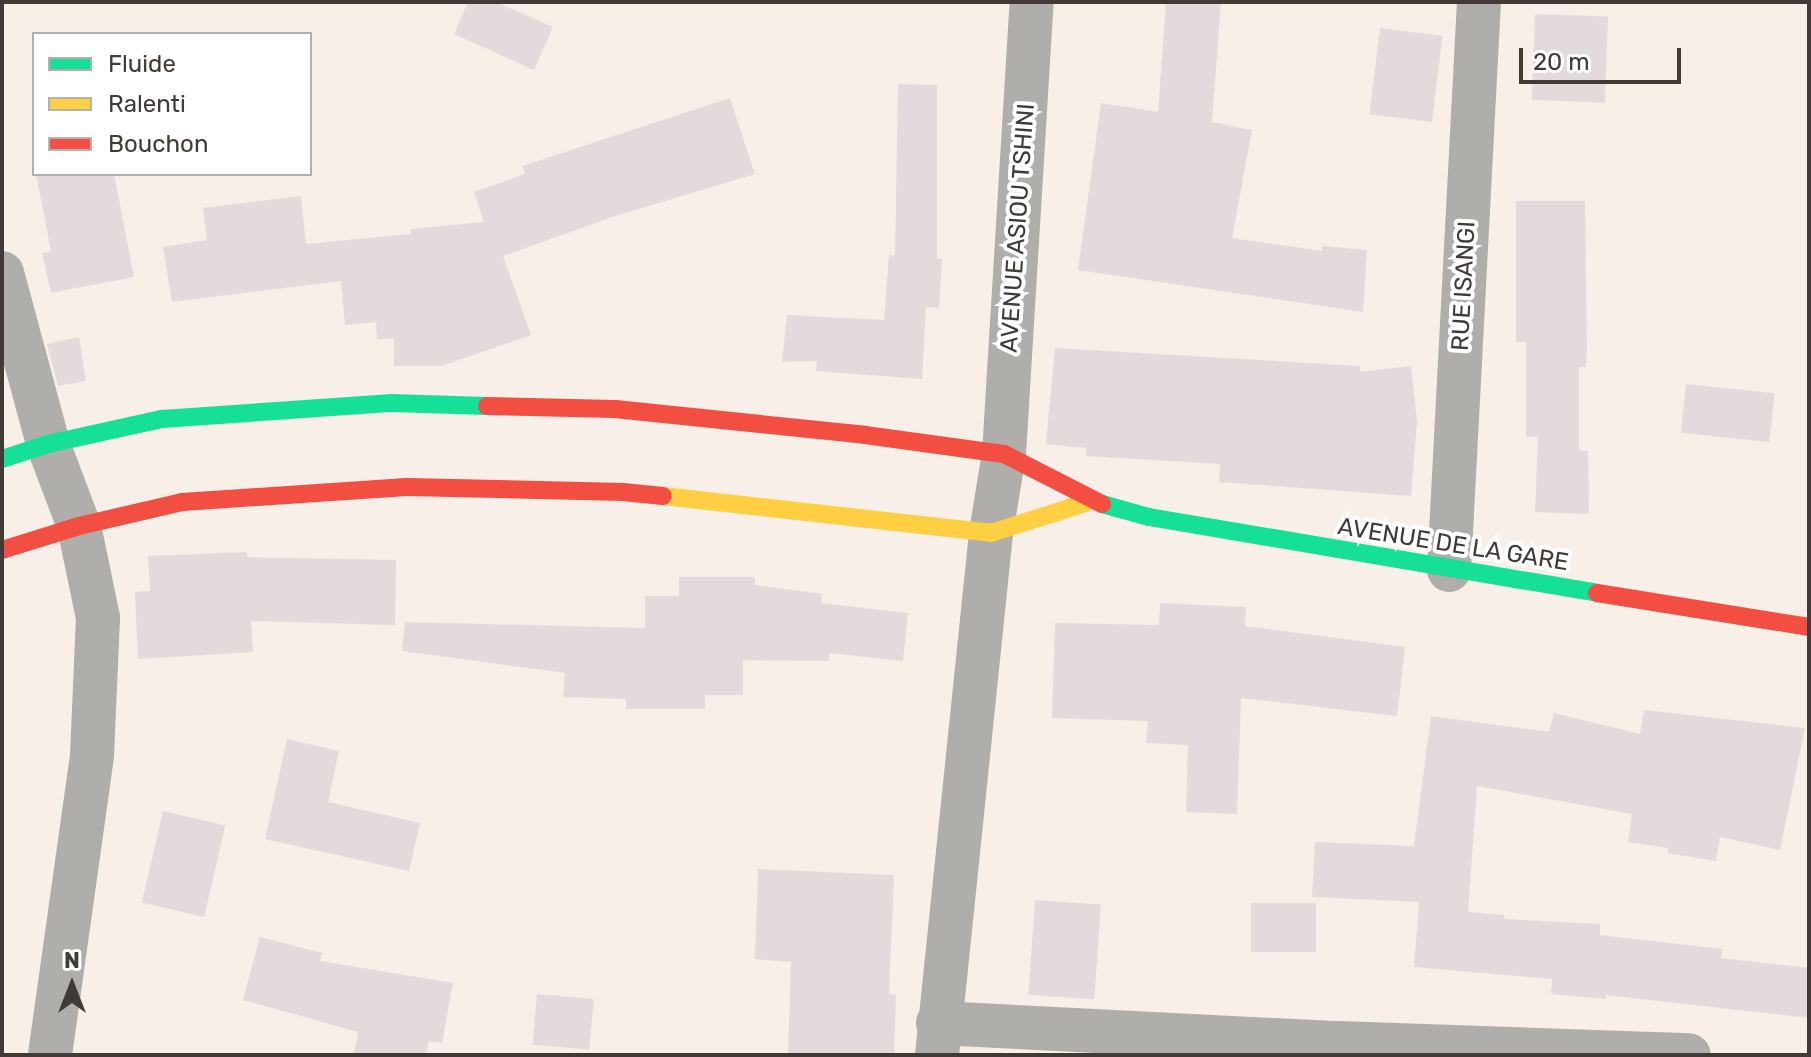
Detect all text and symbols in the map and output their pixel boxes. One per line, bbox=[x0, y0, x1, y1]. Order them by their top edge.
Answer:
legend bbox=[32, 32, 312, 176]
scale bar bbox=[1523, 32, 1685, 82]
text: 20 m bbox=[1533, 48, 1590, 76]
text: Fluide bbox=[108, 50, 176, 78]
text: Ralenti bbox=[108, 90, 186, 118]
street label: AVENUE ASIOU TSHINI bbox=[995, 102, 1041, 354]
text: Bouchon bbox=[108, 130, 208, 158]
street label: RUE ISANGI bbox=[1446, 220, 1482, 352]
street label: AVENUE DE LA GARE bbox=[1335, 512, 1571, 578]
north arrow bbox=[32, 945, 112, 1025]
text: N bbox=[64, 947, 80, 974]

